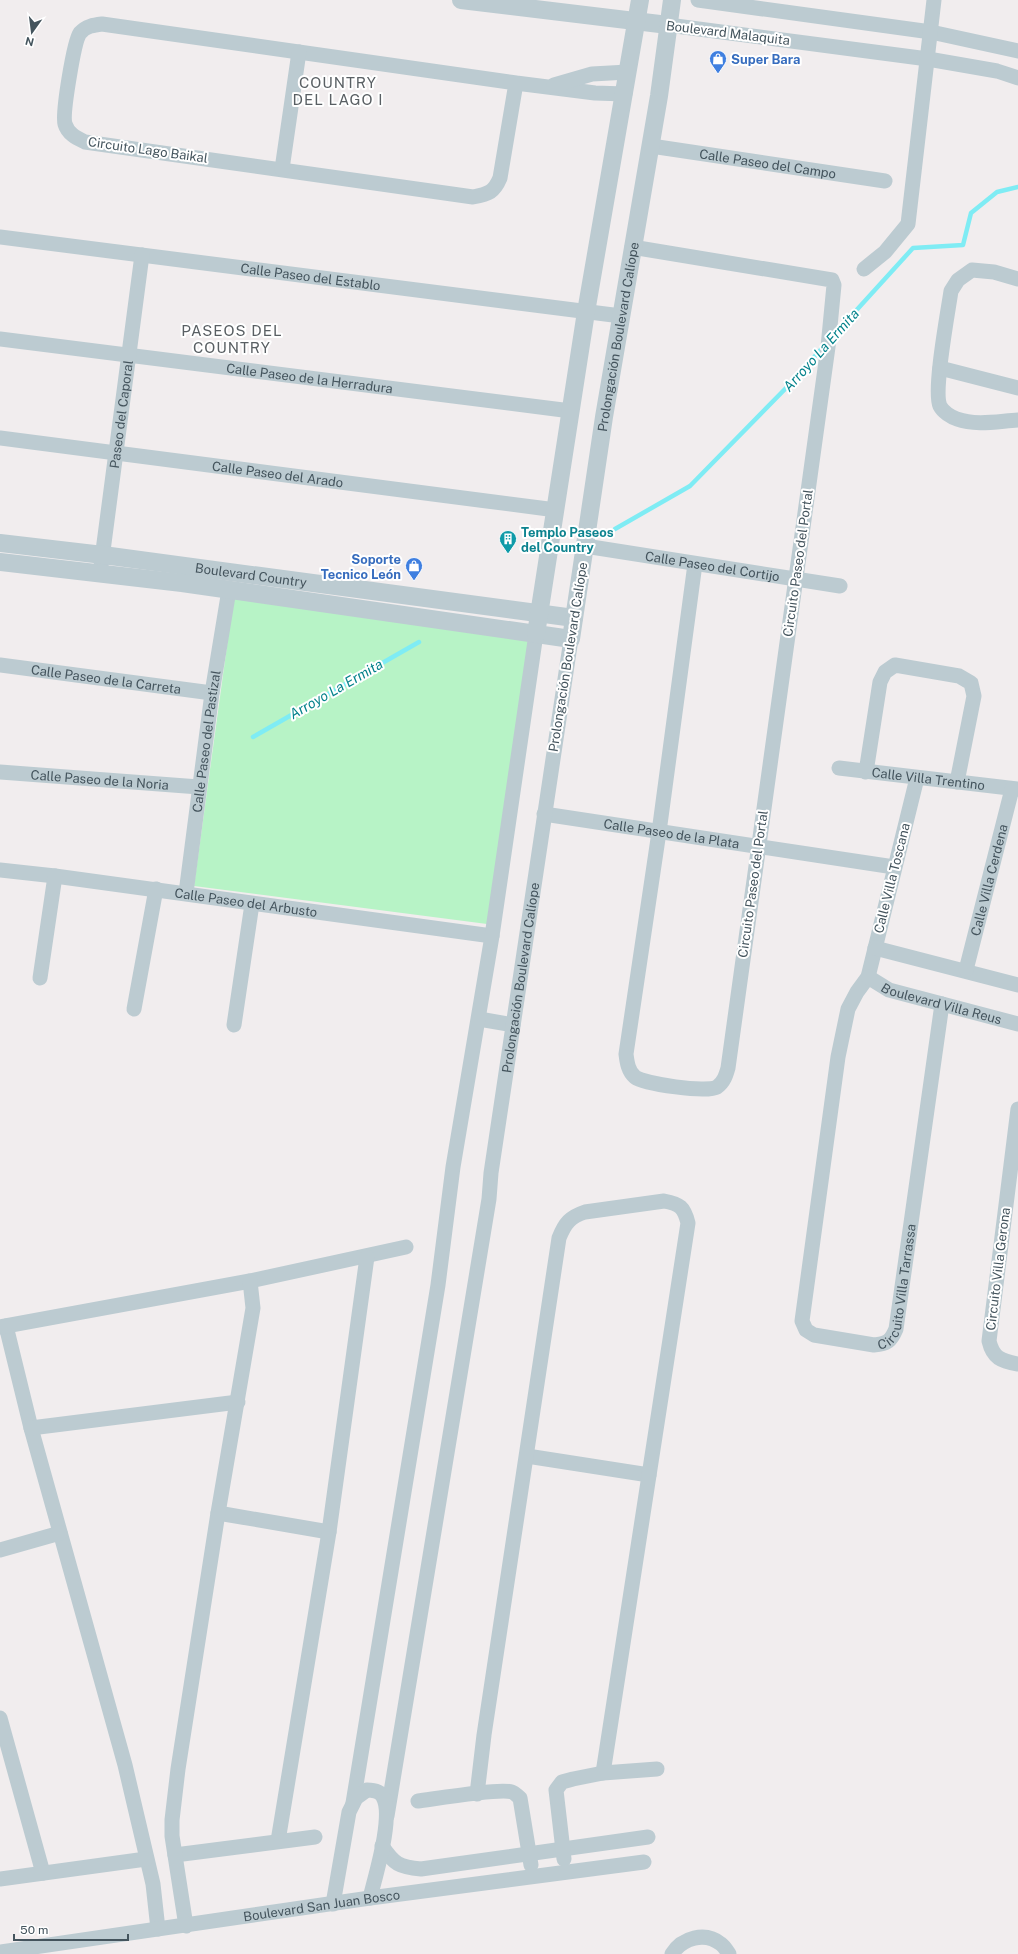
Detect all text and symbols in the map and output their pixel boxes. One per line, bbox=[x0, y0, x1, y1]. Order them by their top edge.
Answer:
north arrow bbox=[12, 12, 52, 52]
street label: Boulevard Malaquita bbox=[665, 18, 791, 48]
text: N bbox=[24, 35, 35, 49]
shop icon: Super Bara bbox=[708, 49, 728, 74]
place label: Super Bara bbox=[731, 52, 800, 67]
district label: COUNTRY DEL LAGO I bbox=[292, 74, 384, 108]
street label: Circuito Lago Baikal bbox=[87, 134, 209, 166]
street label: Calle Paseo del Campo bbox=[698, 146, 837, 181]
street label: Prolongación Boulevard Calíope bbox=[594, 241, 641, 433]
street label: Calle Paseo del Establo bbox=[240, 260, 381, 293]
water label: Arroyo La Ermita bbox=[780, 306, 862, 394]
district label: PASEOS DEL COUNTRY bbox=[181, 322, 283, 356]
street label: Paseo del Caporal bbox=[106, 359, 136, 469]
street label: Calle Paseo de la Herradura bbox=[225, 360, 394, 396]
street label: Calle Paseo del Arado bbox=[211, 458, 344, 490]
street label: Circuito Paseo del Portal bbox=[780, 488, 816, 638]
place label: Templo Paseos del Country bbox=[521, 525, 614, 555]
building icon: Templo Paseos del Country bbox=[498, 529, 518, 554]
street label: Calle Paseo del Cortijo bbox=[644, 548, 781, 584]
place label: Soporte Tecnico León bbox=[321, 552, 401, 582]
shop icon: Soporte Tecnico León bbox=[404, 556, 424, 581]
street label: Boulevard Country bbox=[194, 560, 308, 590]
street label: Prolongación Boulevard Calíope bbox=[546, 561, 590, 753]
water label: Arroyo La Ermita bbox=[286, 656, 386, 722]
street label: Calle Paseo de la Carreta bbox=[30, 662, 182, 696]
street label: Calle Paseo del Pastizal bbox=[189, 669, 223, 813]
street label: Calle Villa Trentino bbox=[871, 764, 986, 793]
street label: Calle Paseo de la Noria bbox=[30, 767, 169, 792]
street label: Circuito Paseo del Portal bbox=[735, 809, 771, 959]
street label: Calle Paseo de la Plata bbox=[603, 816, 740, 851]
street label: Calle Villa Toscana bbox=[871, 821, 913, 935]
street label: Calle Villa Cerdena bbox=[968, 822, 1010, 937]
street label: Prolongación Boulevard Calíope bbox=[499, 881, 542, 1074]
street label: Calle Paseo del Arbusto bbox=[174, 885, 318, 919]
street label: Boulevard Villa Reus bbox=[879, 980, 1003, 1027]
street label: Circuito Villa Gerona bbox=[983, 1207, 1013, 1331]
street label: Circuito Villa Tarrassa bbox=[876, 1223, 918, 1352]
street label: Boulevard San Juan Bosco bbox=[242, 1887, 401, 1924]
scale bar bbox=[14, 1916, 128, 1942]
text: 50 m bbox=[20, 1923, 48, 1937]

